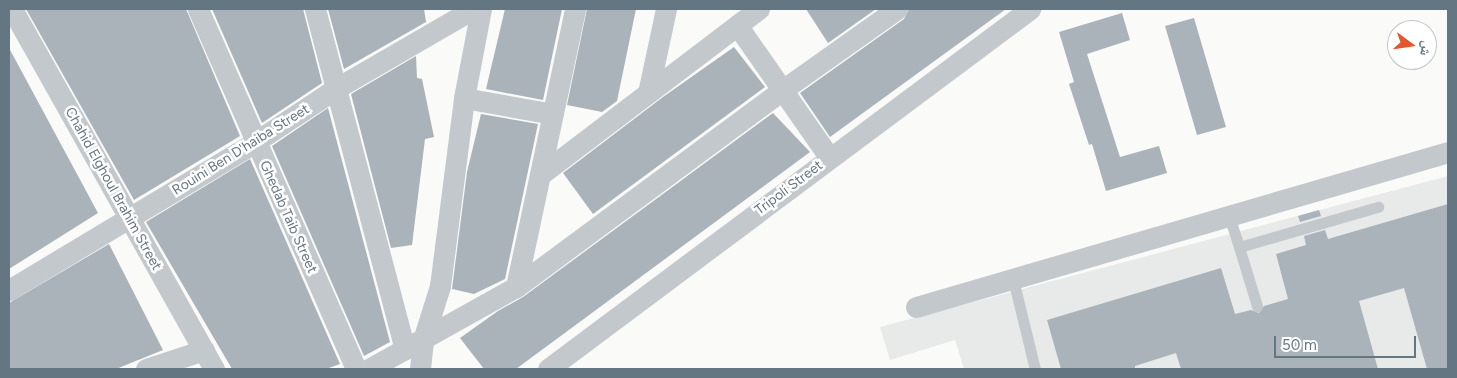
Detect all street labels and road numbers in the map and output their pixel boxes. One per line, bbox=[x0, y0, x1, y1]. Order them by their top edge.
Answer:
street label: Rouini Ben D'haiba Street bbox=[169, 101, 313, 199]
street label: Chahid Elghoul Brahim Street bbox=[61, 105, 165, 273]
street label: Tripoli Street bbox=[752, 157, 826, 219]
street label: Ghedab Taib Street bbox=[256, 158, 320, 276]

